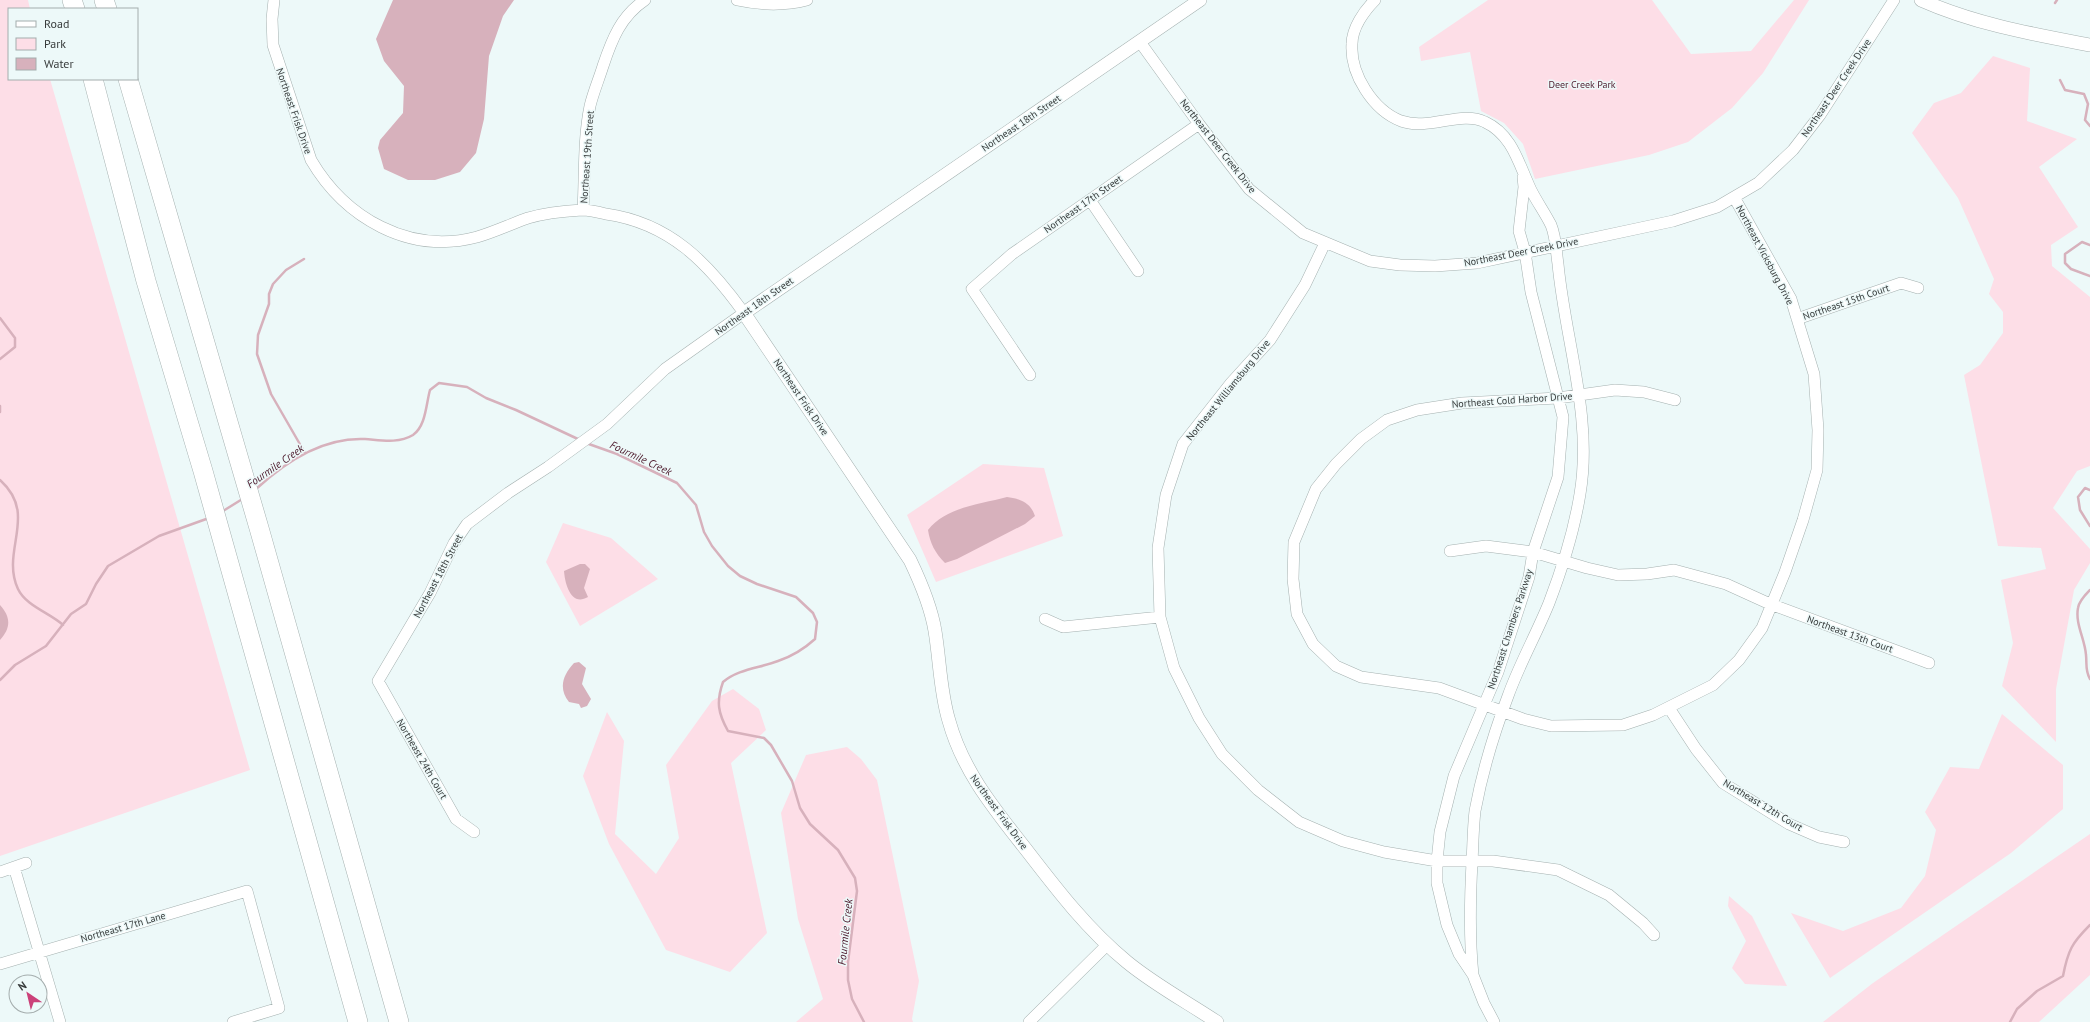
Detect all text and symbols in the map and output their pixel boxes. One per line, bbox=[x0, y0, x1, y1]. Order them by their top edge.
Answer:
legend bbox=[8, 8, 138, 80]
text: Road bbox=[44, 16, 69, 31]
text: Park bbox=[44, 36, 66, 51]
street label: Northeast Deer Creek Drive bbox=[1798, 36, 1874, 140]
text: Water bbox=[44, 56, 74, 71]
street label: Northeast Frisk Drive bbox=[273, 66, 315, 156]
park label: Deer Creek Park bbox=[1548, 78, 1616, 91]
street label: Northeast 18th Street bbox=[979, 91, 1064, 154]
street label: Northeast Deer Creek Drive bbox=[1177, 96, 1259, 196]
street label: Northeast 19th Street bbox=[577, 110, 597, 204]
street label: Northeast 17th Street bbox=[1041, 172, 1125, 236]
street label: Northeast Vicksburg Drive bbox=[1733, 203, 1797, 307]
street label: Northeast Deer Creek Drive bbox=[1463, 235, 1579, 269]
street label: Northeast 18th Street bbox=[712, 274, 796, 338]
street label: Northeast 15th Court bbox=[1801, 281, 1892, 323]
street label: Northeast Williamsburg Drive bbox=[1183, 337, 1273, 443]
street label: Northeast Frisk Drive bbox=[770, 356, 832, 438]
street label: Northeast Cold Harbor Drive bbox=[1451, 389, 1573, 411]
water label: Fourmile Creek bbox=[608, 438, 675, 479]
water label: Fourmile Creek bbox=[244, 441, 307, 491]
street label: Northeast 18th Street bbox=[410, 531, 466, 620]
street label: Northeast Chambers Parkway bbox=[1484, 567, 1536, 691]
street label: Northeast 13th Court bbox=[1805, 612, 1895, 656]
street label: Northeast 24th Court bbox=[394, 717, 451, 802]
street label: Northeast Frisk Drive bbox=[967, 772, 1031, 852]
street label: Northeast 12th Court bbox=[1721, 776, 1806, 834]
water label: Fourmile Creek bbox=[835, 897, 856, 966]
street label: Northeast 17th Lane bbox=[79, 909, 167, 945]
north arrow bbox=[8, 974, 48, 1014]
text: N bbox=[15, 978, 29, 994]

